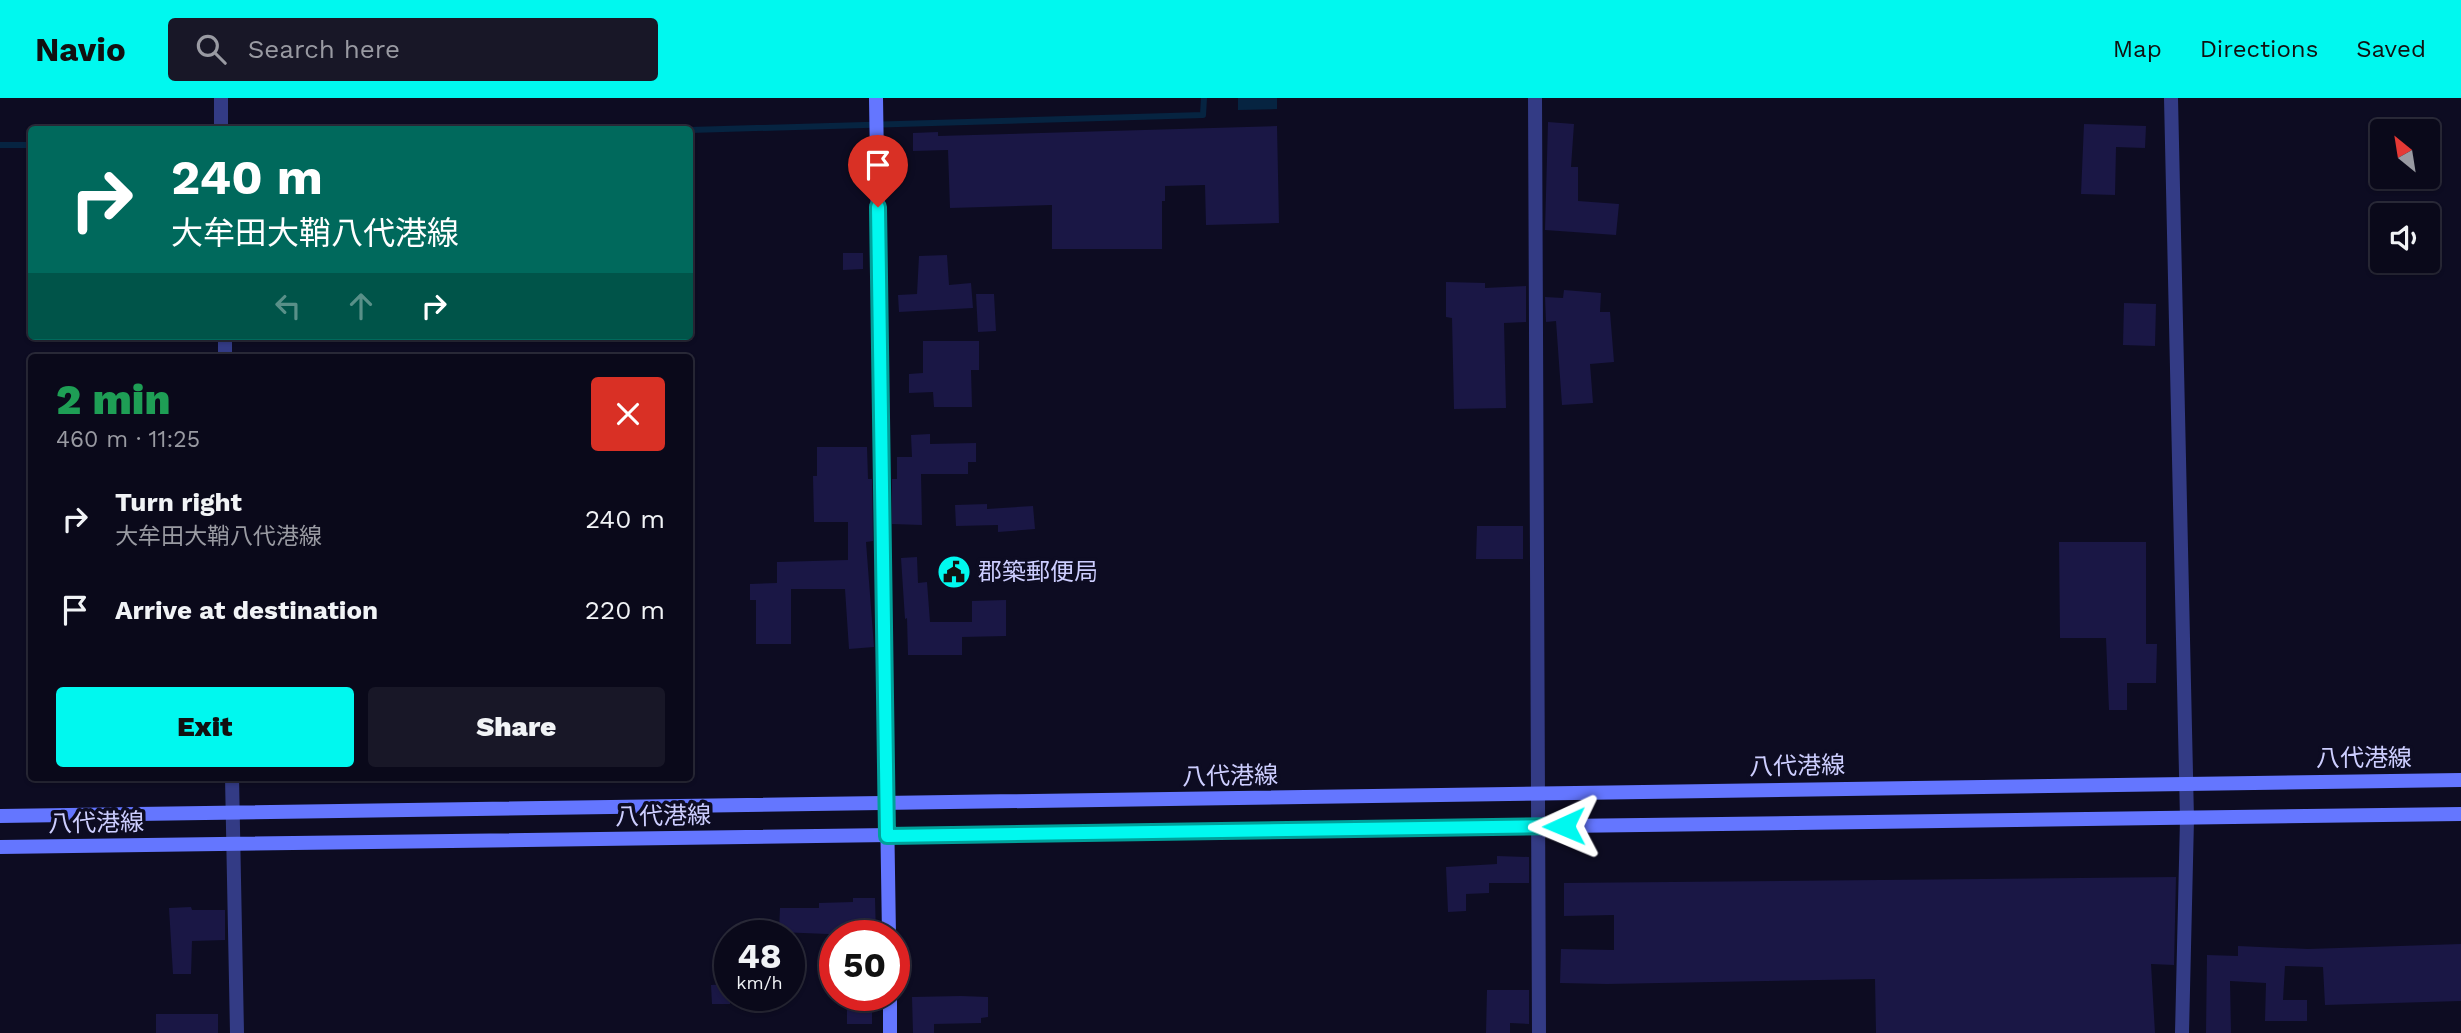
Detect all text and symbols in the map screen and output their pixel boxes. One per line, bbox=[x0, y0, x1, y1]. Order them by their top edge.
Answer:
search box bbox=[168, 18, 658, 81]
text: Navio bbox=[35, 30, 126, 69]
icon: search bbox=[192, 30, 230, 68]
text: Search here bbox=[248, 34, 400, 64]
text: Map bbox=[2113, 35, 2162, 63]
text: Directions bbox=[2200, 35, 2318, 63]
text: Saved bbox=[2356, 35, 2426, 63]
north arrow bbox=[2370, 119, 2440, 189]
map controls bbox=[2370, 119, 2440, 273]
pin bbox=[848, 135, 908, 207]
icon: arrive bbox=[859, 146, 897, 184]
text: 240 m bbox=[171, 148, 323, 206]
icon: right bbox=[56, 154, 147, 245]
button: sound bbox=[2370, 203, 2440, 273]
text: 大牟田大鞘八代港線 bbox=[171, 214, 459, 252]
icon: left bbox=[269, 287, 307, 325]
icon: ahead bbox=[342, 287, 380, 325]
icon: right bbox=[415, 287, 453, 325]
text: 2 min bbox=[56, 375, 170, 424]
button: close bbox=[591, 377, 665, 451]
text: 460 m · 11:25 bbox=[56, 426, 200, 453]
text: Turn right bbox=[115, 487, 242, 517]
icon: right bbox=[56, 500, 94, 538]
text: 240 m bbox=[585, 504, 665, 534]
text: 大牟田大鞘八代港線 bbox=[115, 523, 322, 550]
public building icon: 郡築郵便局 bbox=[935, 553, 973, 591]
place label: 郡築郵便局 bbox=[978, 558, 1098, 586]
icon: arrive bbox=[56, 591, 94, 629]
text: Arrive at destination bbox=[115, 595, 378, 625]
text: 220 m bbox=[585, 595, 665, 625]
button: Exit bbox=[56, 687, 354, 767]
button: Share bbox=[368, 687, 665, 767]
street label: 八代港線 bbox=[2316, 744, 2412, 772]
street label: 八代港線 bbox=[1749, 751, 1845, 781]
street label: 八代港線 bbox=[1182, 761, 1278, 791]
position arrow bbox=[1527, 789, 1601, 863]
street label: 八代港線 bbox=[615, 801, 711, 831]
street label: 八代港線 bbox=[48, 808, 144, 838]
speed limit sign: 50 bbox=[819, 920, 910, 1011]
text: 48 bbox=[737, 935, 782, 977]
text: km/h bbox=[736, 972, 783, 993]

